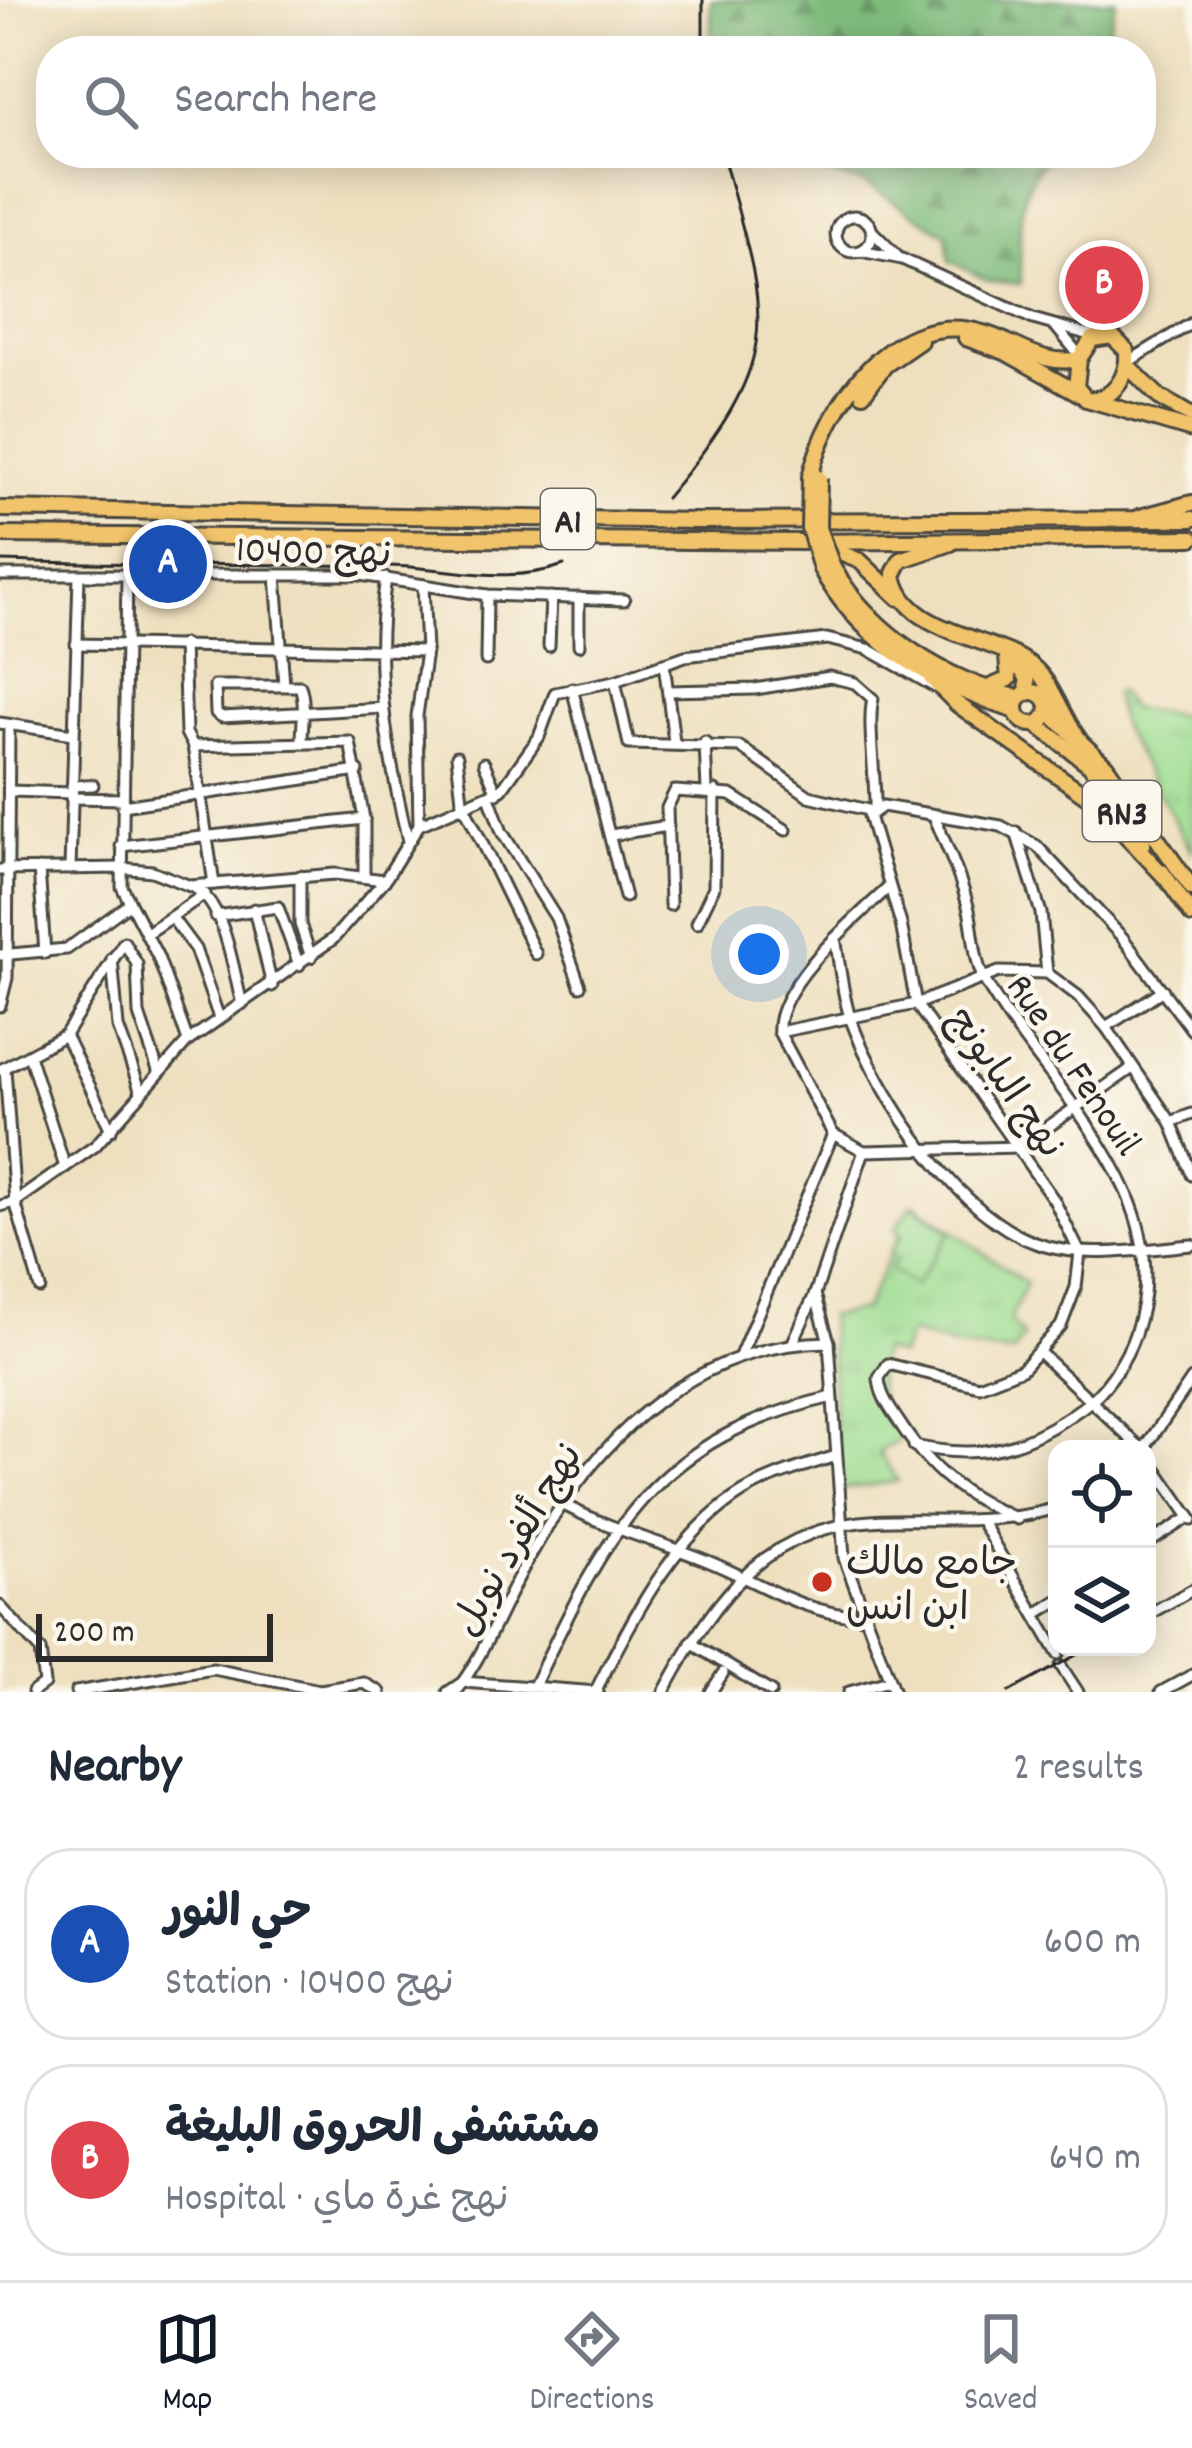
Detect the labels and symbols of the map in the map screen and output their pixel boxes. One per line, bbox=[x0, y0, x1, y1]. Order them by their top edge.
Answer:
pin: B bbox=[1065, 240, 1143, 330]
road number: A1 bbox=[541, 489, 595, 549]
pin: A bbox=[129, 519, 207, 609]
street label: نهج 10400 bbox=[235, 525, 392, 586]
road number: RN3 bbox=[1083, 781, 1161, 841]
your location bbox=[729, 924, 789, 984]
street label: Rue du Fenouil bbox=[989, 965, 1152, 1169]
street label: نهج البابونج bbox=[930, 998, 1075, 1172]
street label: نهج ألفرد نوبل bbox=[441, 1435, 600, 1648]
place label: جامع مالك ابن انس bbox=[846, 1539, 1017, 1639]
marker: جامع مالك ابن انس bbox=[809, 1569, 835, 1595]
scale bar bbox=[36, 1608, 273, 1661]

